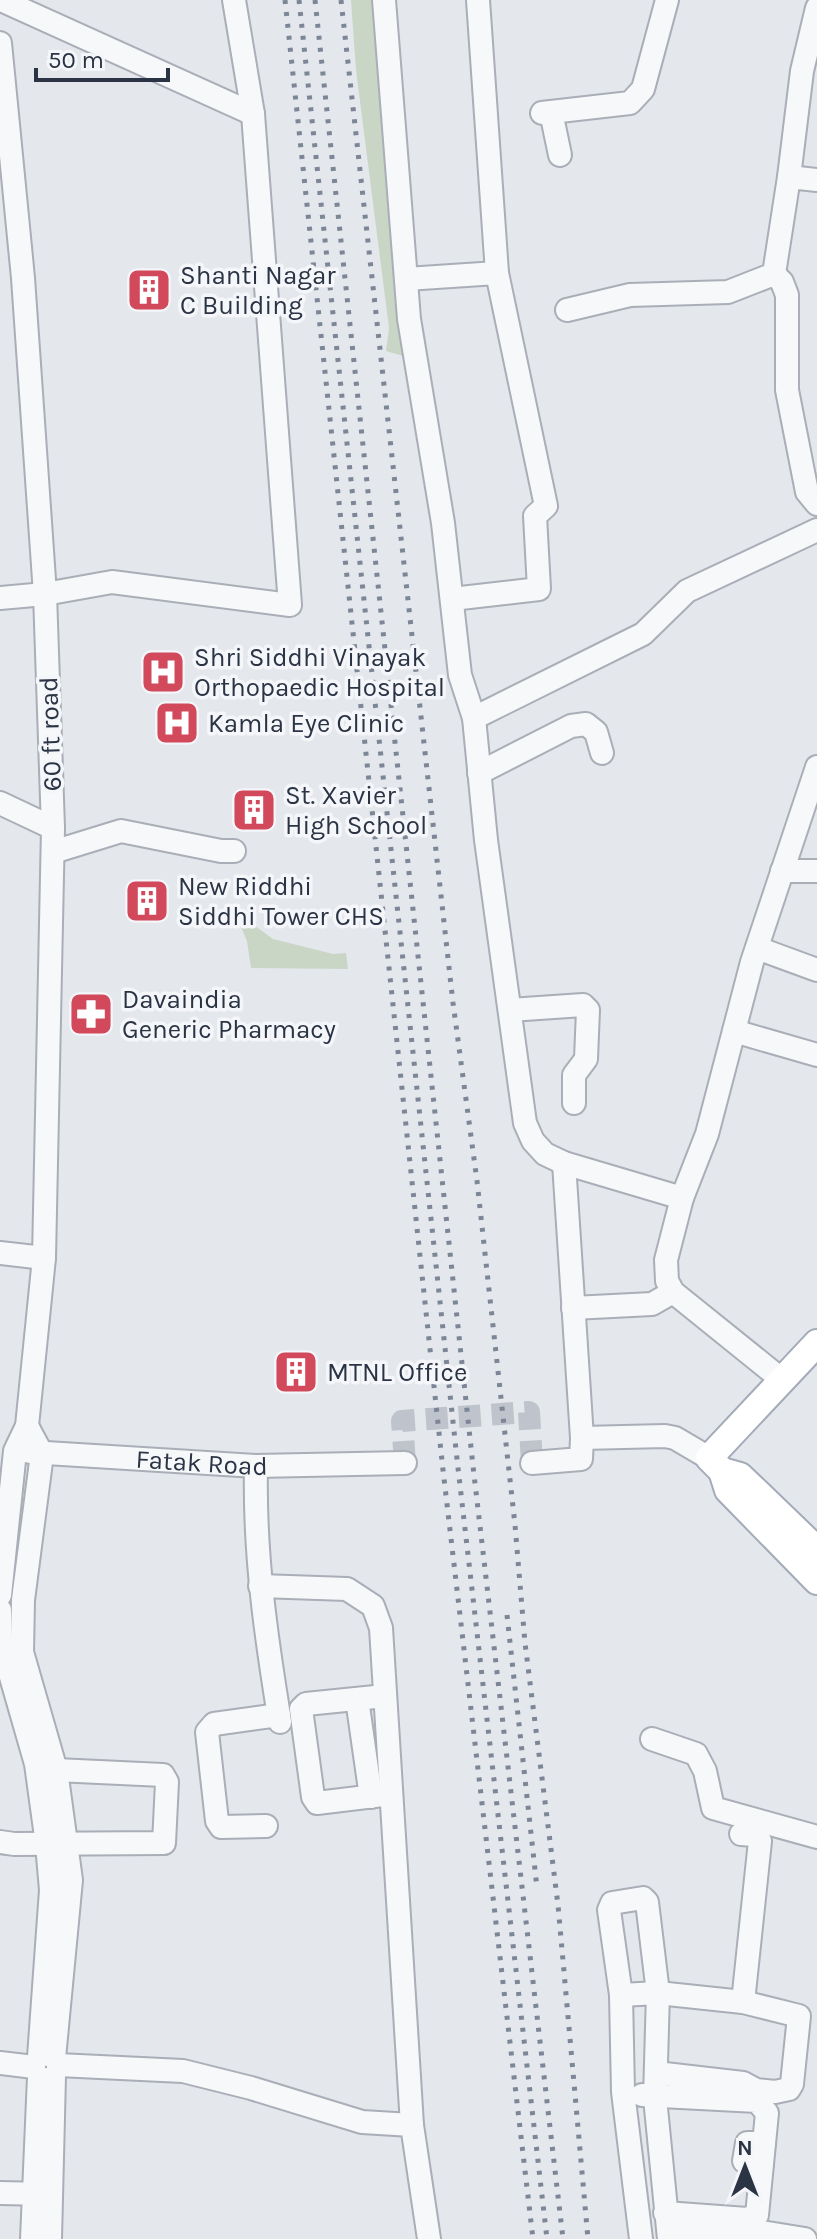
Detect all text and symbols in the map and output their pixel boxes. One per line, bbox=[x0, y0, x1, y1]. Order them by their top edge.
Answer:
scale bar bbox=[36, 32, 168, 82]
text: 50 m bbox=[48, 46, 104, 74]
place label: Shanti Nagar C Building bbox=[180, 260, 336, 321]
building icon: Shanti Nagar C Building bbox=[125, 266, 173, 314]
place label: Shri Siddhi Vinayak Orthopaedic Hospital bbox=[194, 642, 445, 703]
hospital icon: Shri Siddhi Vinayak Orthopaedic Hospital bbox=[139, 648, 187, 696]
street label: 60 ft road bbox=[33, 676, 68, 792]
hospital icon: Kamla Eye Clinic bbox=[153, 699, 201, 747]
place label: Kamla Eye Clinic bbox=[208, 708, 404, 739]
place label: St. Xavier High School bbox=[285, 780, 427, 841]
building icon: St. Xavier High School bbox=[230, 786, 278, 834]
place label: New Riddhi Siddhi Tower CHS bbox=[178, 871, 384, 932]
building icon: New Riddhi Siddhi Tower CHS bbox=[123, 877, 171, 925]
place label: Davaindia Generic Pharmacy bbox=[122, 984, 336, 1045]
pharmacy icon: Davaindia Generic Pharmacy bbox=[67, 990, 115, 1038]
building icon: MTNL Office bbox=[272, 1348, 320, 1396]
place label: MTNL Office bbox=[327, 1357, 467, 1388]
street label: Fatak Road bbox=[135, 1444, 268, 1482]
north arrow bbox=[705, 2127, 785, 2207]
text: N bbox=[737, 2135, 753, 2161]

